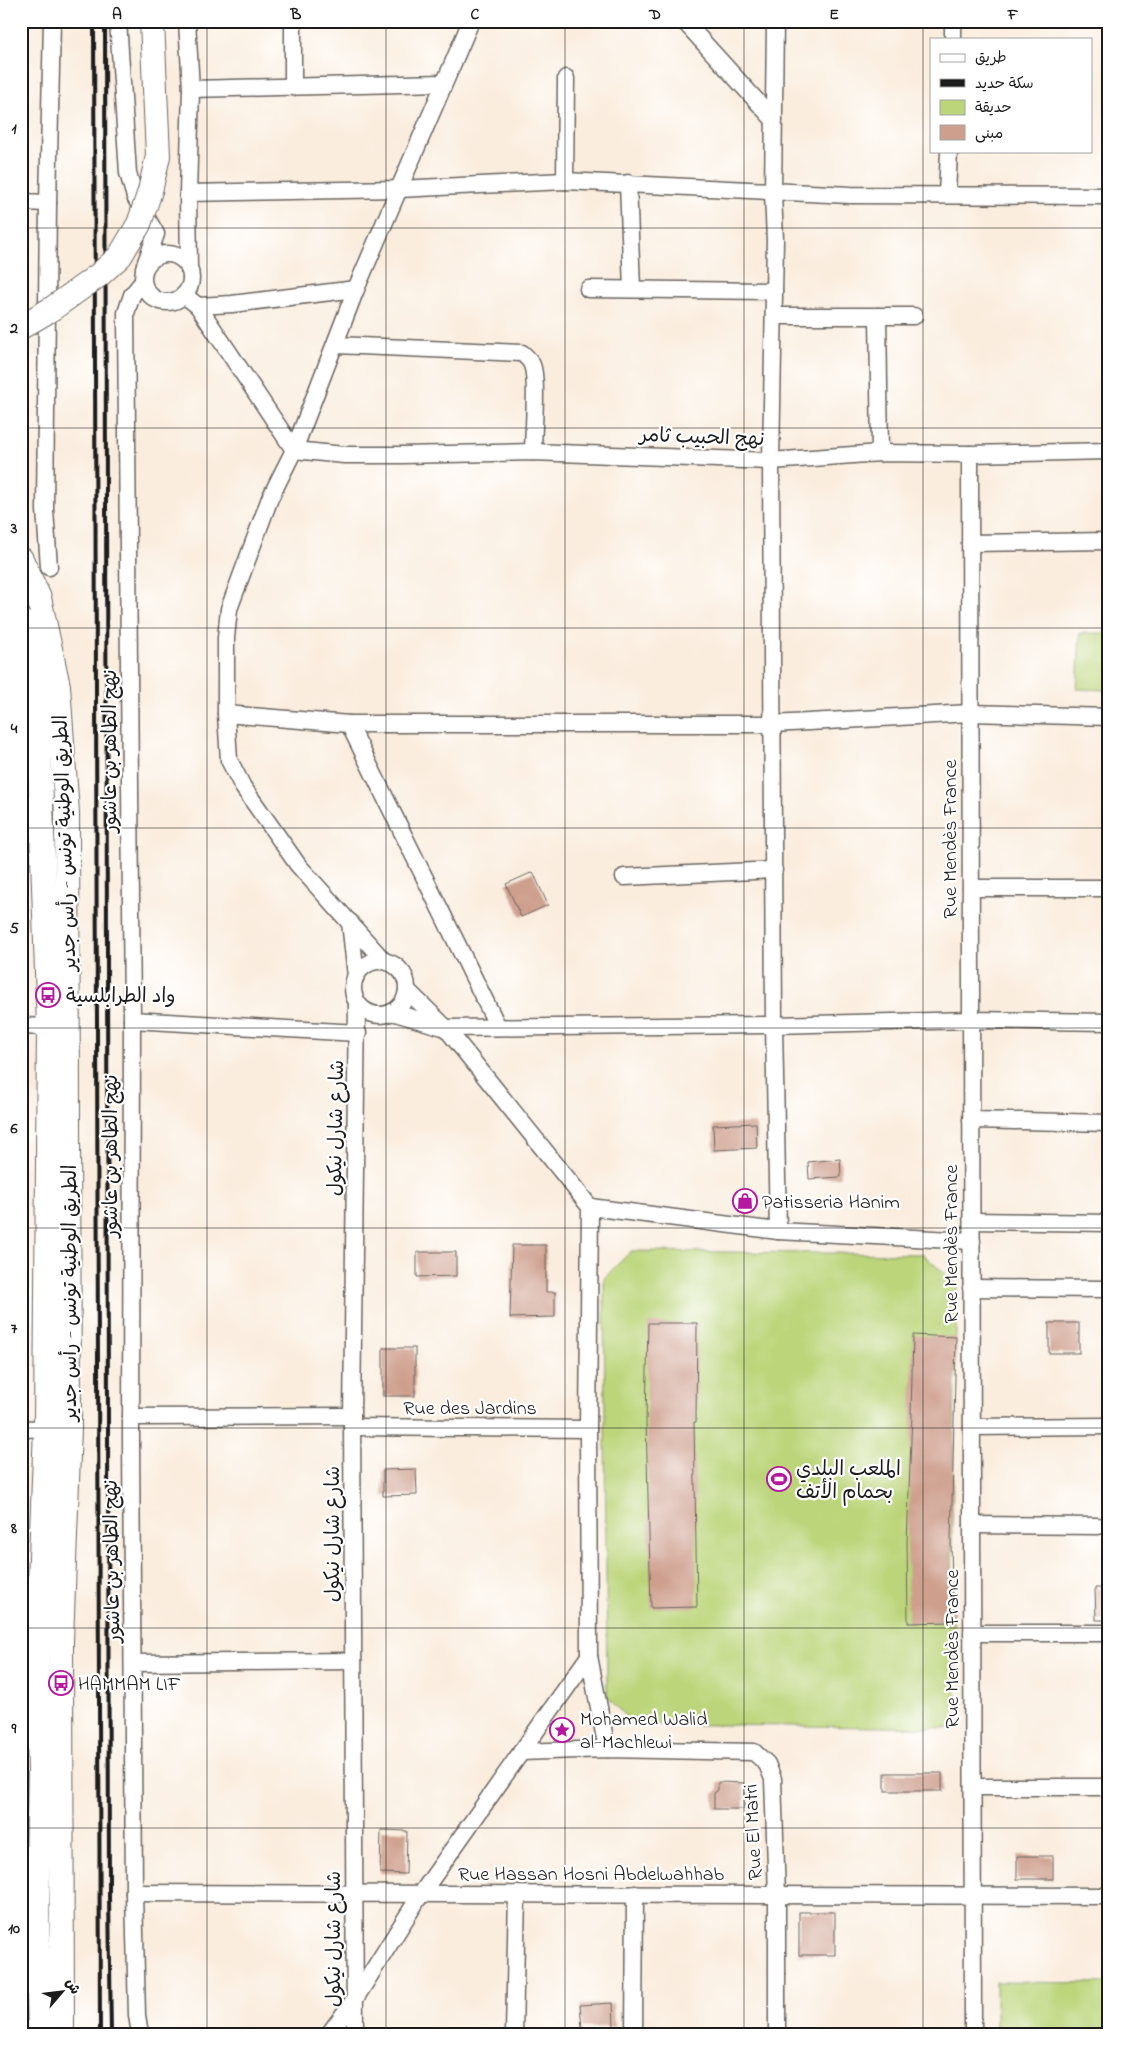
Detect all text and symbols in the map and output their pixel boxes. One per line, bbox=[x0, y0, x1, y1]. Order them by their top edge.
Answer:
text: A bbox=[112, 3, 122, 27]
text: B bbox=[290, 3, 302, 27]
text: C bbox=[471, 3, 480, 27]
text: D bbox=[648, 3, 661, 27]
text: E bbox=[829, 3, 839, 27]
text: F bbox=[1007, 3, 1019, 27]
legend bbox=[930, 38, 1092, 152]
text: طريق bbox=[975, 47, 1007, 69]
text: سكة حديد bbox=[975, 73, 1034, 95]
text: حديقة bbox=[975, 97, 1012, 119]
text: 1 bbox=[11, 117, 17, 141]
text: مبنى bbox=[975, 123, 1003, 145]
text: 2 bbox=[9, 317, 18, 341]
street label: نهج الحبيب ثامر bbox=[637, 422, 765, 455]
text: 3 bbox=[10, 517, 18, 541]
street label: نهج الطاهر بن عاشور bbox=[97, 669, 126, 835]
street label: الطريق الوطنية تونس - رأس جدير bbox=[48, 714, 86, 974]
text: 4 bbox=[10, 717, 18, 741]
street label: Rue Mendès France bbox=[937, 760, 966, 918]
text: 5 bbox=[9, 917, 19, 941]
bus stop icon: واد الطرابلسية bbox=[35, 982, 61, 1008]
place label: واد الطرابلسية bbox=[66, 983, 176, 1012]
street label: شارع شارل نيكول bbox=[322, 1060, 353, 1196]
street label: نهج الطاهر بن عاشور bbox=[98, 1074, 127, 1240]
text: 6 bbox=[9, 1117, 18, 1141]
street label: الطريق الوطنية تونس - رأس جدير bbox=[57, 1165, 86, 1423]
street label: Rue Mendès France bbox=[938, 1165, 967, 1323]
shop icon: Patisseria Hanim bbox=[732, 1188, 758, 1214]
place label: Patisseria Hanim bbox=[762, 1189, 900, 1218]
text: 7 bbox=[11, 1317, 18, 1341]
street label: Rue des Jardins bbox=[403, 1395, 537, 1424]
place label: الملعب البلدي بحمام الأتف bbox=[796, 1456, 901, 1508]
street label: شارع شارل نيكول bbox=[320, 1466, 349, 1602]
sports icon: الملعب البلدي بحمام الأتف bbox=[766, 1466, 792, 1492]
street label: نهج الطاهر بن عاشور bbox=[98, 1479, 129, 1645]
text: 8 bbox=[10, 1517, 17, 1541]
street label: Rue Mendès France bbox=[939, 1570, 968, 1728]
bus stop icon: HAMMAM LIF bbox=[48, 1670, 74, 1696]
place label: HAMMAM LIF bbox=[78, 1671, 181, 1700]
place label: Mohamed Walid al-Machlewi bbox=[580, 1706, 707, 1758]
text: 9 bbox=[11, 1717, 17, 1741]
place icon: Mohamed Walid al-Machlewi bbox=[549, 1717, 575, 1743]
street label: Rue El Matri bbox=[737, 1783, 771, 1881]
street label: Rue Hassan Hosni Abdelwahhab bbox=[458, 1861, 725, 1890]
street label: شارع شارل نيكول bbox=[321, 1871, 350, 2007]
text: 10 bbox=[8, 1917, 20, 1941]
north arrow bbox=[38, 1968, 88, 2018]
text: ش bbox=[59, 1975, 85, 1998]

